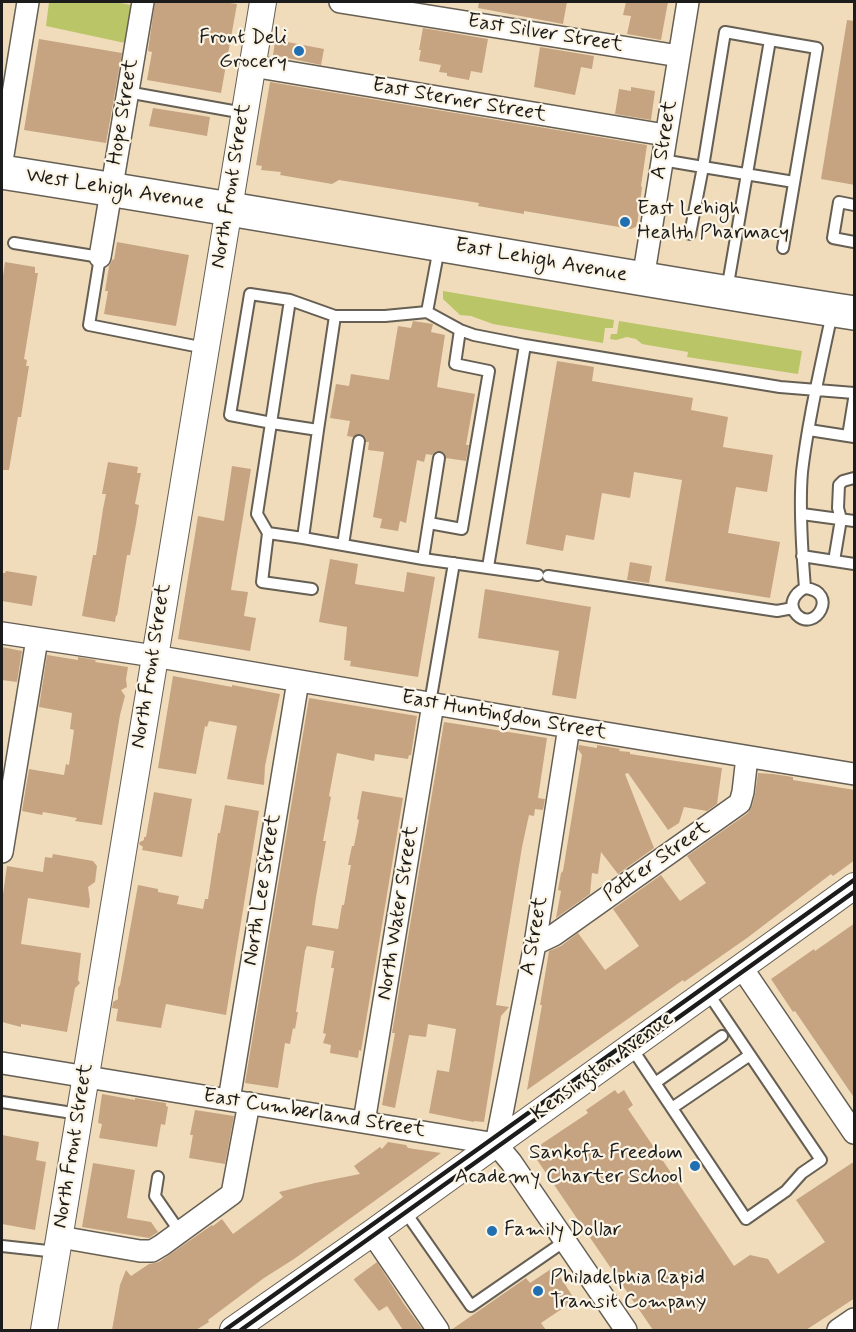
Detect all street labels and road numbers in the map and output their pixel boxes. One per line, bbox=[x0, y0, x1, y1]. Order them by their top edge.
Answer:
street label: East Silver Street bbox=[465, 9, 625, 59]
street label: Hope Street bbox=[103, 57, 145, 167]
street label: East Sterner Street bbox=[370, 73, 548, 129]
street label: A Street bbox=[646, 99, 684, 181]
street label: North Front Street bbox=[207, 102, 257, 270]
street label: West Lehigh Avenue bbox=[24, 163, 206, 217]
street label: East Lehigh Avenue bbox=[453, 233, 629, 289]
street label: North Front Street bbox=[127, 582, 177, 750]
street label: East Huntingdon Street bbox=[399, 686, 609, 746]
street label: North Lee Street bbox=[239, 813, 287, 967]
street label: Potter Street bbox=[599, 816, 715, 908]
street label: North Water Street bbox=[373, 824, 425, 1002]
street label: A Street bbox=[516, 895, 554, 977]
street label: Kensington Avenue bbox=[527, 1007, 679, 1127]
street label: North Front Street bbox=[49, 1062, 99, 1230]
street label: East Cumberland Street bbox=[201, 1084, 427, 1144]

